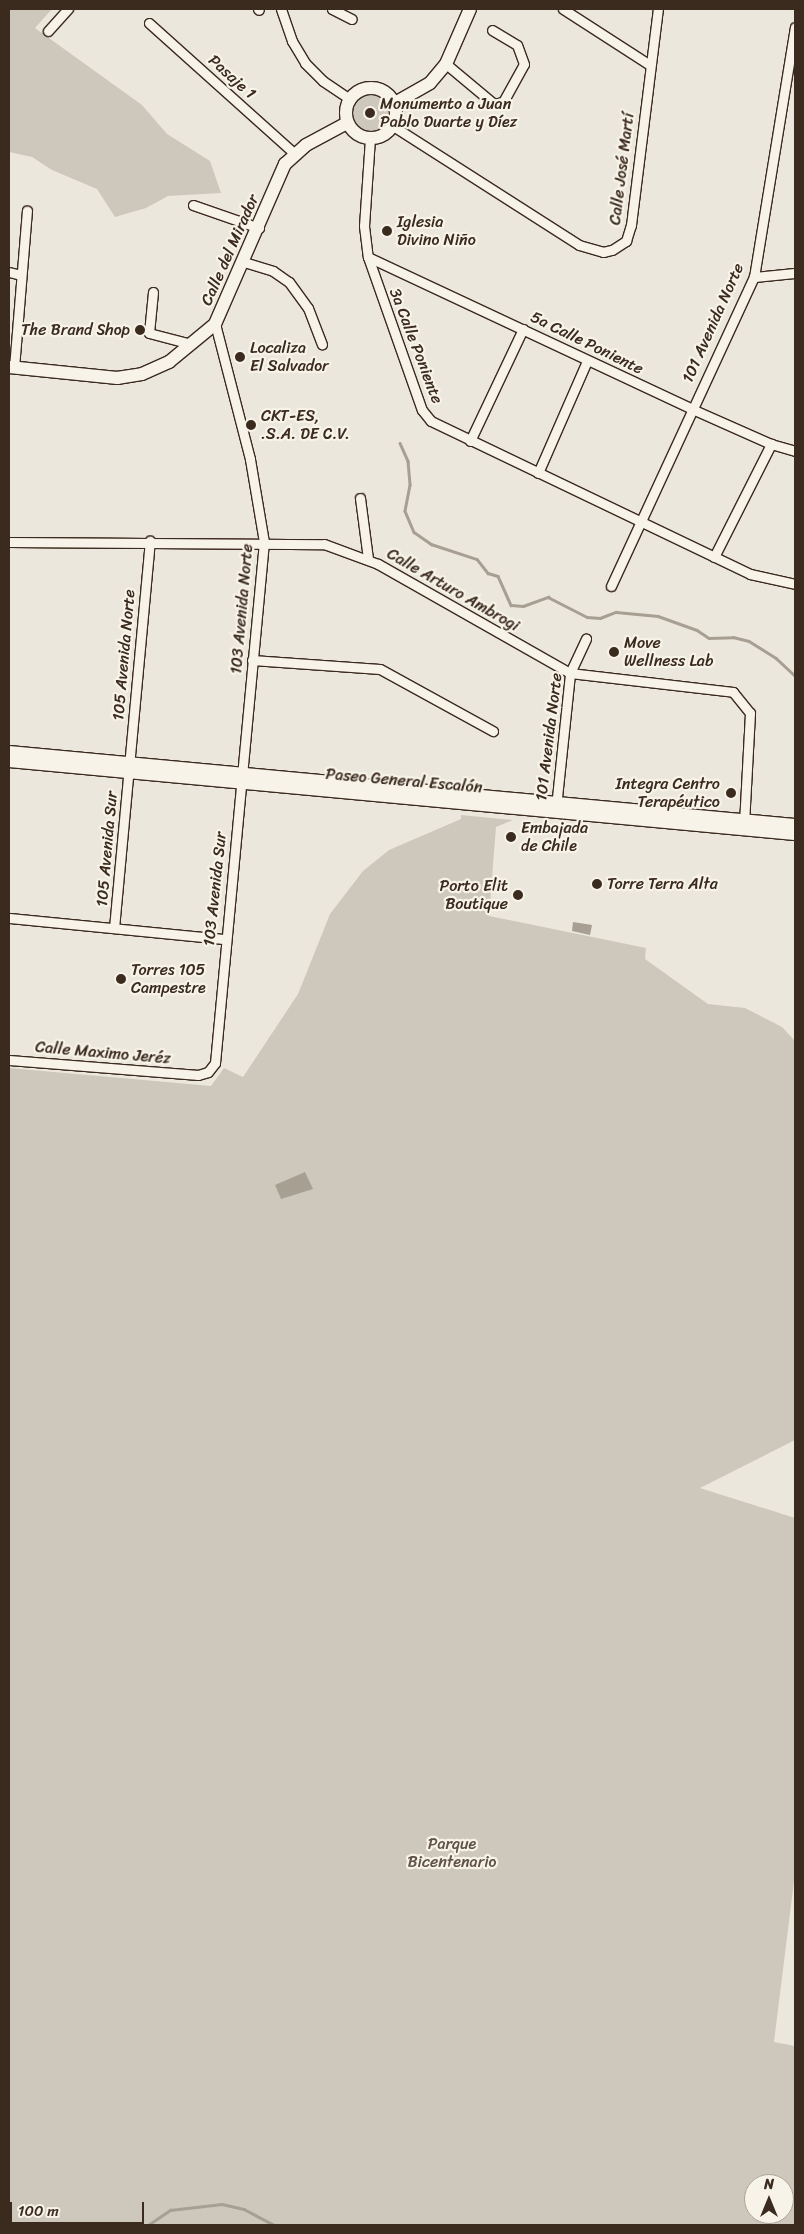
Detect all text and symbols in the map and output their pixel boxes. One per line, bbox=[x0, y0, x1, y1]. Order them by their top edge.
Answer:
street label: Pasaje 1 bbox=[204, 51, 260, 103]
place label: Monumento a Juan Pablo Duarte y Díez bbox=[380, 94, 517, 132]
marker: Monumento a Juan Pablo Duarte y Díez bbox=[364, 107, 376, 119]
street label: Calle José Martí bbox=[606, 111, 638, 227]
street label: Calle del Mirador bbox=[197, 191, 263, 309]
place label: Iglesia Divino Niño bbox=[397, 212, 476, 250]
marker: Iglesia Divino Niño bbox=[381, 225, 393, 237]
street label: 101 Avenida Norte bbox=[678, 260, 748, 386]
street label: 3a Calle Poniente bbox=[385, 285, 447, 407]
street label: 5a Calle Poniente bbox=[527, 307, 647, 379]
place label: The Brand Shop bbox=[19, 320, 130, 340]
marker: The Brand Shop bbox=[134, 324, 146, 336]
place label: Localiza El Salvador bbox=[250, 338, 329, 376]
marker: Localiza El Salvador bbox=[234, 351, 246, 363]
place label: CKT-ES, .S.A. DE C.V. bbox=[261, 406, 352, 444]
marker: CKT-ES, .S.A. DE C.V. bbox=[245, 419, 257, 431]
street label: 103 Avenida Norte bbox=[227, 543, 257, 675]
street label: Calle Arturo Ambrogi bbox=[383, 544, 523, 636]
street label: 105 Avenida Norte bbox=[109, 589, 139, 721]
place label: Move Wellness Lab bbox=[624, 633, 714, 671]
marker: Move Wellness Lab bbox=[608, 646, 620, 658]
street label: 101 Avenida Norte bbox=[532, 672, 566, 802]
street label: Paseo General Escalón bbox=[325, 765, 483, 797]
place label: Integra Centro Terapéutico bbox=[614, 774, 720, 812]
marker: Integra Centro Terapéutico bbox=[724, 786, 738, 800]
street label: 105 Avenida Sur bbox=[92, 790, 122, 908]
place label: Embajada de Chile bbox=[521, 818, 588, 856]
street label: 103 Avenida Sur bbox=[199, 831, 231, 947]
marker: Embajada de Chile bbox=[505, 831, 517, 843]
place label: Torre Terra Alta bbox=[607, 874, 719, 894]
place label: Porto Elit Boutique bbox=[439, 876, 508, 914]
marker: Torre Terra Alta bbox=[591, 878, 603, 890]
marker: Porto Elit Boutique bbox=[512, 889, 524, 901]
place label: Torres 105 Campestre bbox=[131, 960, 206, 998]
marker: Torres 105 Campestre bbox=[115, 973, 127, 985]
street label: Calle Maximo Jeréz bbox=[35, 1038, 171, 1068]
park label: Parque Bicentenario bbox=[407, 1834, 497, 1872]
text: N bbox=[764, 2172, 774, 2197]
north arrow bbox=[744, 2174, 794, 2224]
scale bar bbox=[12, 2192, 146, 2224]
text: 100 m bbox=[18, 2198, 59, 2224]

